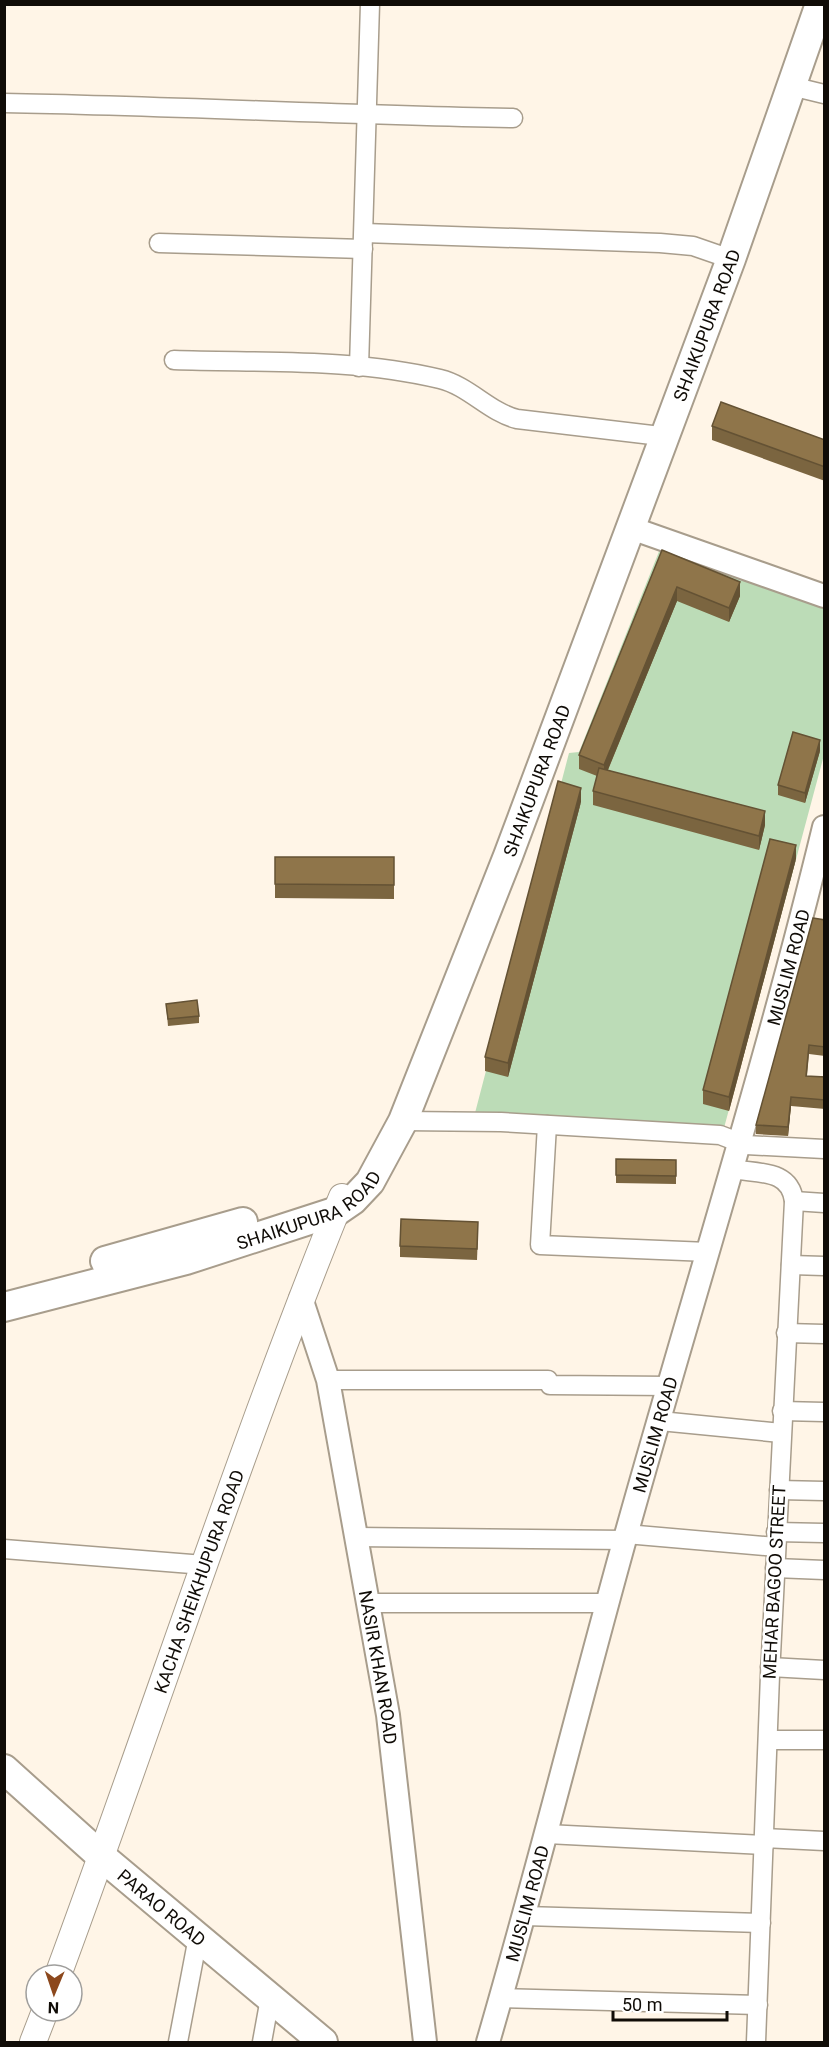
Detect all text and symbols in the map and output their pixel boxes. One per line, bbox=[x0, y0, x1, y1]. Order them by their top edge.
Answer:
street label: SHAIKUPURA ROAD bbox=[668, 246, 744, 404]
street label: SHAIKUPURA ROAD bbox=[498, 702, 574, 859]
street label: MUSLIM ROAD bbox=[762, 907, 814, 1028]
street label: SHAIKUPURA ROAD bbox=[234, 1167, 385, 1253]
street label: MUSLIM ROAD bbox=[628, 1374, 681, 1495]
street label: KACHA SHEIKHUPURA ROAD bbox=[149, 1467, 248, 1696]
street label: MEHAR BAGOO STREET bbox=[758, 1484, 790, 1680]
street label: NASIR KHAN ROAD bbox=[355, 1588, 402, 1745]
street label: MUSLIM ROAD bbox=[501, 1843, 553, 1964]
street label: PARAO ROAD bbox=[114, 1864, 210, 1950]
north arrow bbox=[24, 1963, 84, 2023]
scale bar bbox=[613, 1984, 727, 2022]
text: 50 m bbox=[622, 1994, 662, 2015]
text: N bbox=[48, 1998, 59, 2017]

